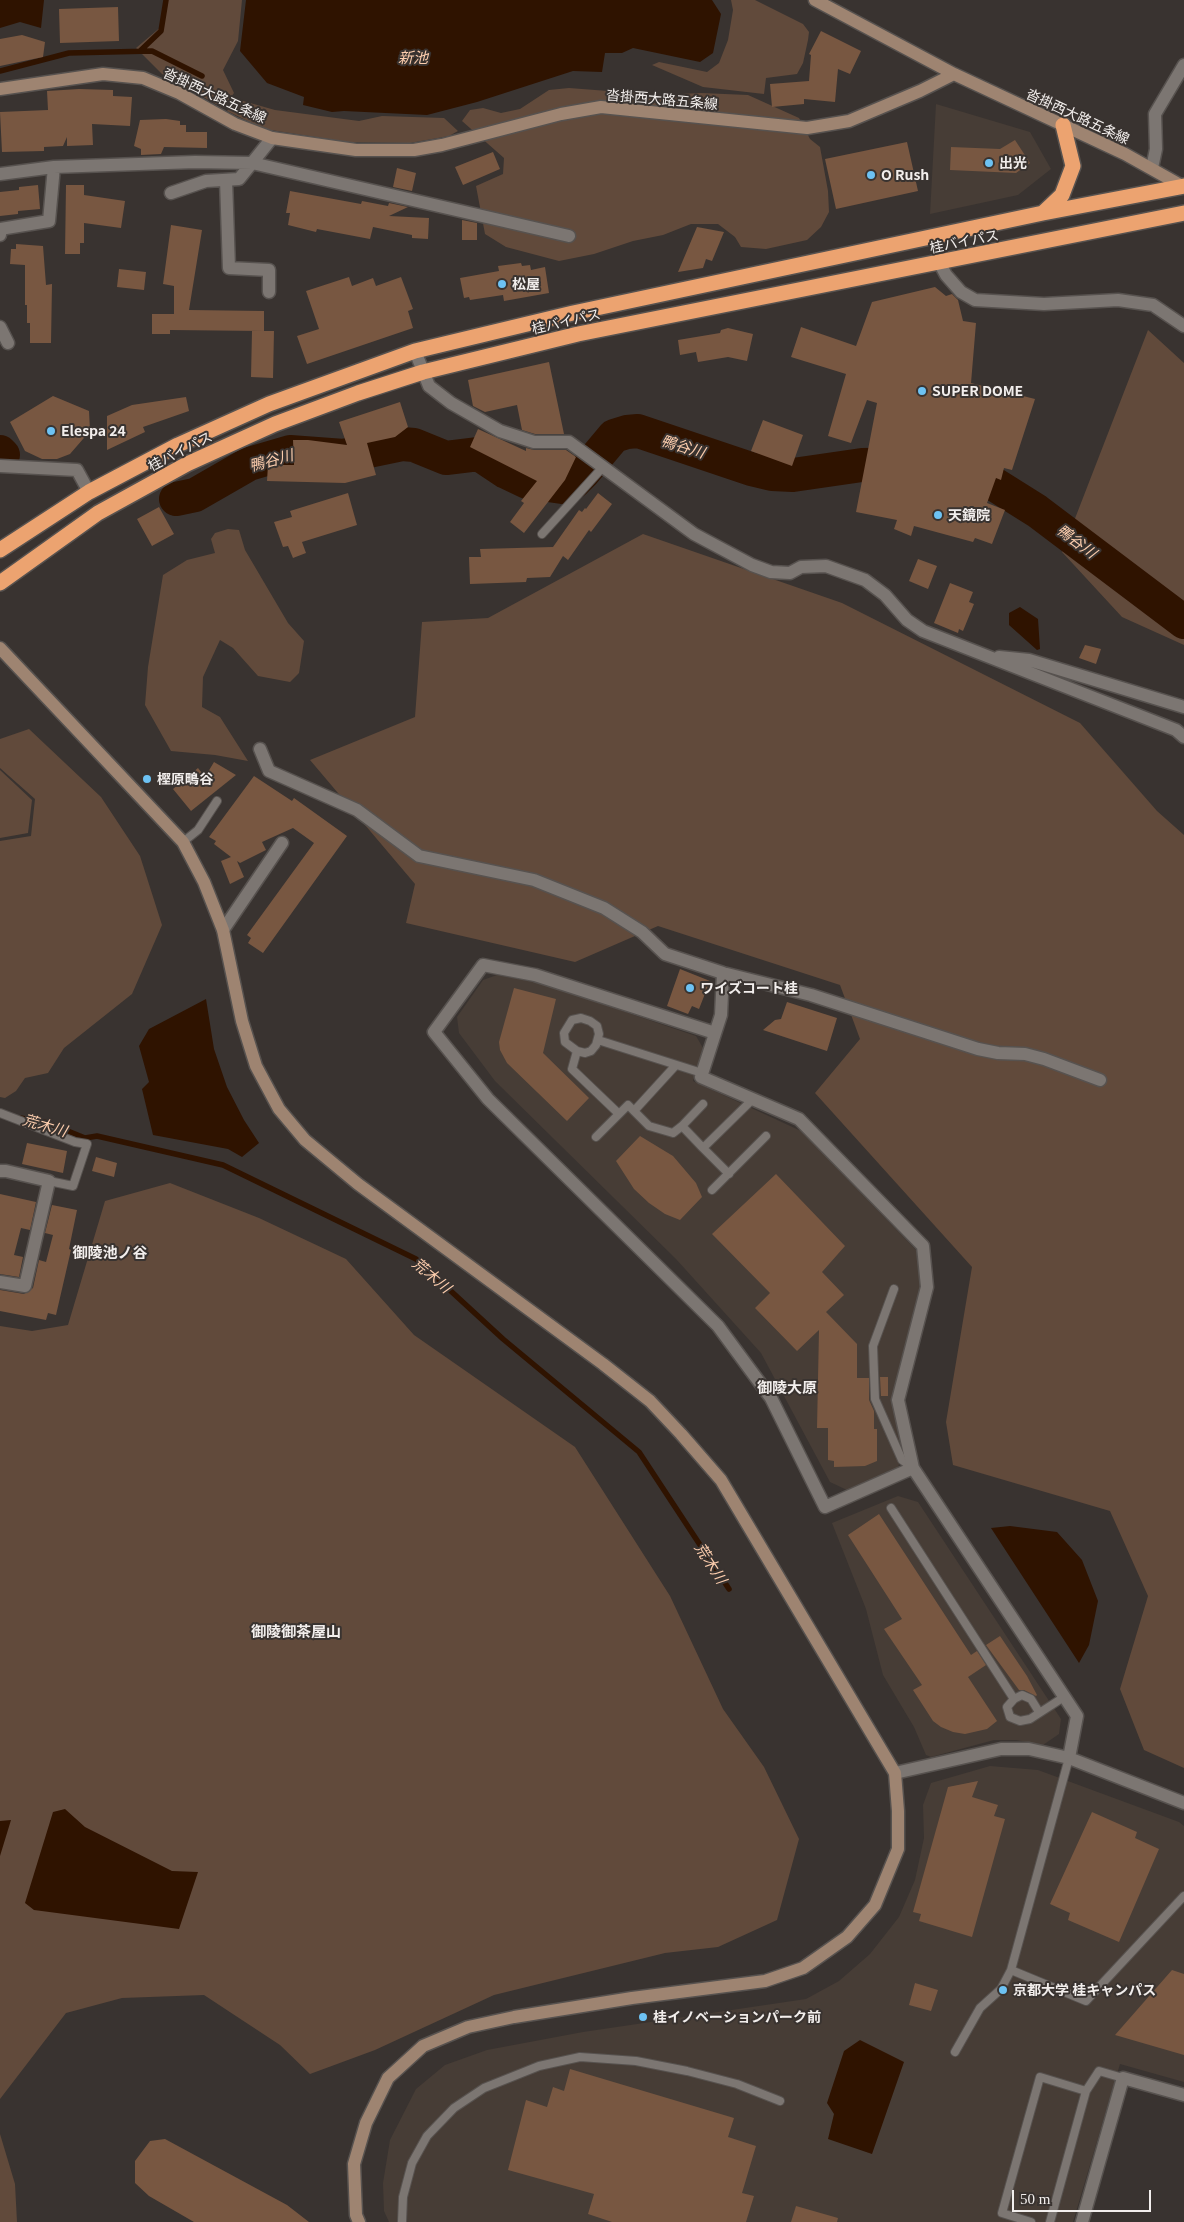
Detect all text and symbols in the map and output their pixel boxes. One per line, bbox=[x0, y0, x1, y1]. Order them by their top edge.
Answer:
water label: 新池 bbox=[398, 48, 428, 66]
street label: 沓掛西大路五条線 bbox=[161, 64, 269, 126]
street label: 沓掛西大路五条線 bbox=[1024, 85, 1132, 147]
street label: 沓掛西大路五条線 bbox=[605, 86, 719, 112]
place label: 出光 bbox=[999, 155, 1027, 171]
marker: 出光 bbox=[983, 157, 995, 169]
place label: O Rush bbox=[881, 167, 929, 183]
marker: O Rush bbox=[865, 169, 877, 181]
street label: 桂バイパス bbox=[928, 226, 1000, 256]
place label: 松屋 bbox=[512, 276, 540, 292]
marker: 松屋 bbox=[496, 278, 508, 290]
street label: 桂バイパス bbox=[530, 305, 602, 337]
place label: SUPER DOME bbox=[932, 383, 1023, 399]
marker: SUPER DOME bbox=[916, 385, 928, 397]
place label: Elespa 24 bbox=[61, 423, 126, 439]
marker: Elespa 24 bbox=[45, 425, 57, 437]
street label: 桂バイパス bbox=[145, 428, 215, 474]
water label: 鴨谷川 bbox=[659, 431, 707, 461]
water label: 鴨谷川 bbox=[247, 445, 295, 475]
place label: 天鏡院 bbox=[948, 507, 990, 523]
marker: 天鏡院 bbox=[932, 509, 944, 521]
water label: 鴨谷川 bbox=[1054, 520, 1100, 562]
place label: 樫原鴫谷 bbox=[157, 771, 213, 787]
marker: 樫原鴫谷 bbox=[141, 773, 153, 785]
place label: ワイズコート桂 bbox=[700, 980, 798, 996]
marker: ワイズコート桂 bbox=[684, 982, 696, 994]
water label: 荒木川 bbox=[21, 1110, 69, 1140]
district label: 御陵池ノ谷 bbox=[73, 1243, 147, 1261]
water label: 荒木川 bbox=[409, 1254, 455, 1296]
district label: 御陵大原 bbox=[757, 1378, 817, 1396]
water label: 荒木川 bbox=[691, 1539, 731, 1587]
district label: 御陵御茶屋山 bbox=[251, 1622, 341, 1640]
place label: 京都大学 桂キャンパス bbox=[1013, 1982, 1156, 1998]
marker: 京都大学 桂キャンパス bbox=[997, 1984, 1009, 1996]
place label: 桂イノベーションパーク前 bbox=[653, 2009, 821, 2025]
marker: 桂イノベーションパーク前 bbox=[637, 2011, 649, 2023]
scale bar bbox=[1014, 2180, 1153, 2212]
text: 50 m bbox=[1020, 2191, 1050, 2207]

